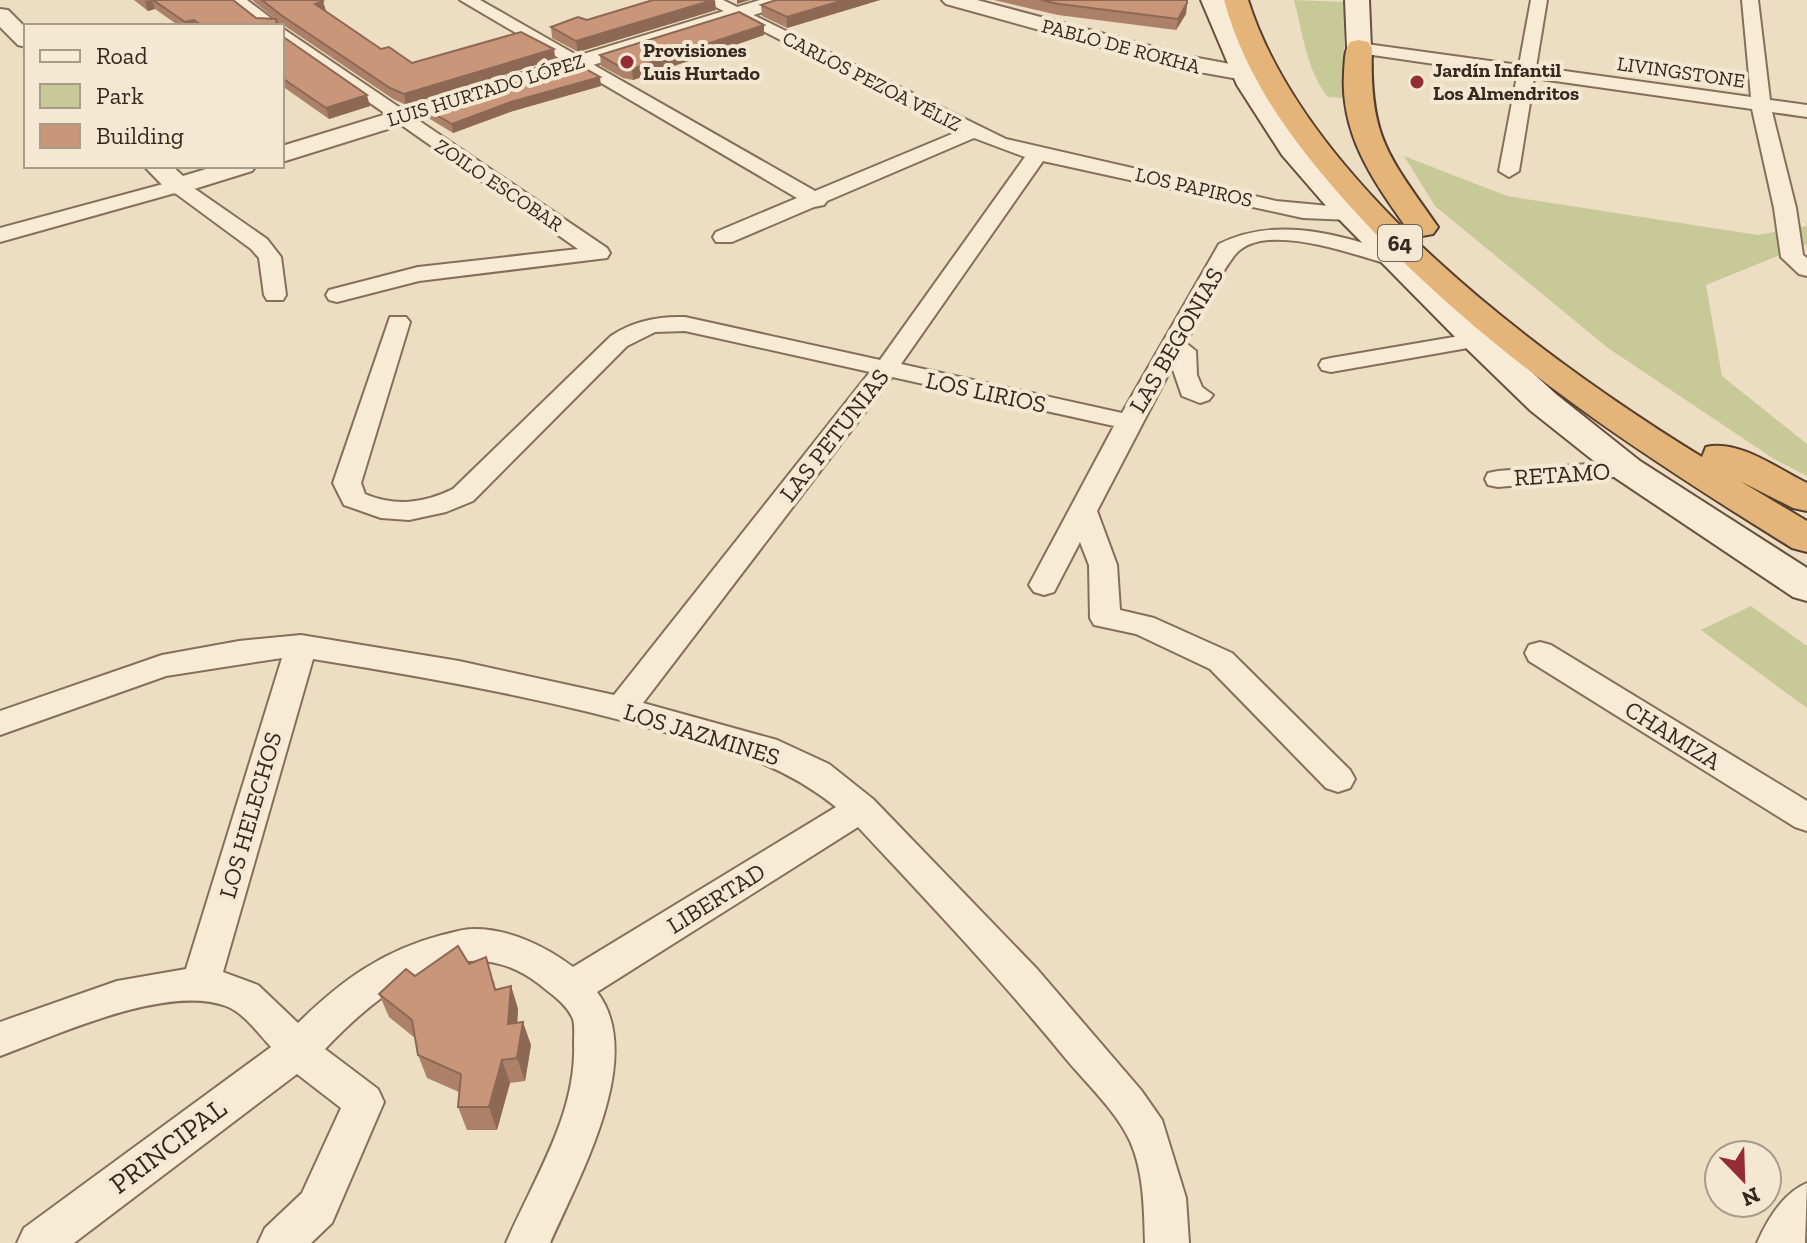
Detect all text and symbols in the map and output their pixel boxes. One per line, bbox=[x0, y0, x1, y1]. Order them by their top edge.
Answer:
street label: PABLO DE ROKHA bbox=[1039, 13, 1204, 79]
legend bbox=[24, 24, 284, 168]
street label: CARLOS PEZOA VÉLIZ bbox=[779, 26, 965, 136]
place label: Provisiones Luis Hurtado bbox=[643, 38, 760, 85]
text: Road bbox=[96, 41, 148, 70]
street label: LUIS HURTADO LÓPEZ bbox=[384, 48, 588, 132]
street label: LIVINGSTONE bbox=[1616, 51, 1746, 93]
marker: Provisiones Luis Hurtado bbox=[618, 53, 636, 71]
place label: Jardín Infantil Los Almendritos bbox=[1433, 58, 1579, 105]
marker: Jardín Infantil Los Almendritos bbox=[1408, 73, 1426, 91]
text: Park bbox=[96, 81, 144, 110]
text: Building bbox=[96, 121, 184, 150]
street label: ZOILO ESCOBAR bbox=[431, 133, 568, 237]
street label: LOS PAPIROS bbox=[1133, 162, 1255, 212]
road number: 64 bbox=[1378, 225, 1422, 261]
street label: LAS BEGONIAS bbox=[1123, 262, 1229, 418]
street label: LAS PETUNIAS bbox=[773, 363, 895, 507]
street label: LOS LIRIOS bbox=[923, 365, 1049, 419]
street label: RETAMO bbox=[1513, 456, 1611, 492]
street label: CHAMIZA bbox=[1620, 694, 1727, 776]
street label: LOS JAZMINES bbox=[621, 697, 783, 771]
street label: LOS HELECHOS bbox=[212, 728, 288, 902]
street label: LIBERTAD bbox=[662, 857, 770, 939]
street label: PRINCIPAL bbox=[103, 1091, 233, 1201]
north arrow bbox=[1703, 1139, 1783, 1219]
text: N bbox=[1737, 1181, 1764, 1213]

